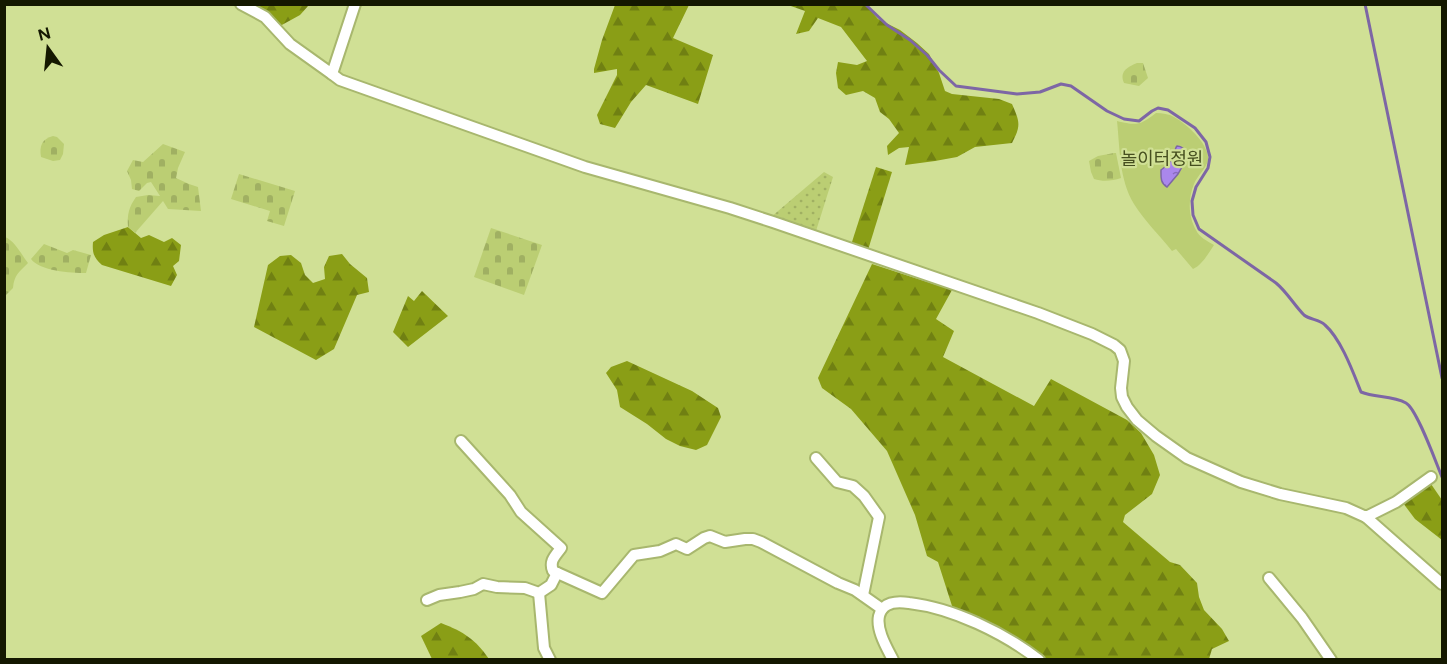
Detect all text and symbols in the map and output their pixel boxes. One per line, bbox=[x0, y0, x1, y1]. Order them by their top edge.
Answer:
north arrow bbox=[18, 18, 78, 78]
text: N bbox=[36, 23, 53, 45]
park label: 놀이터정원 bbox=[1121, 148, 1203, 170]

